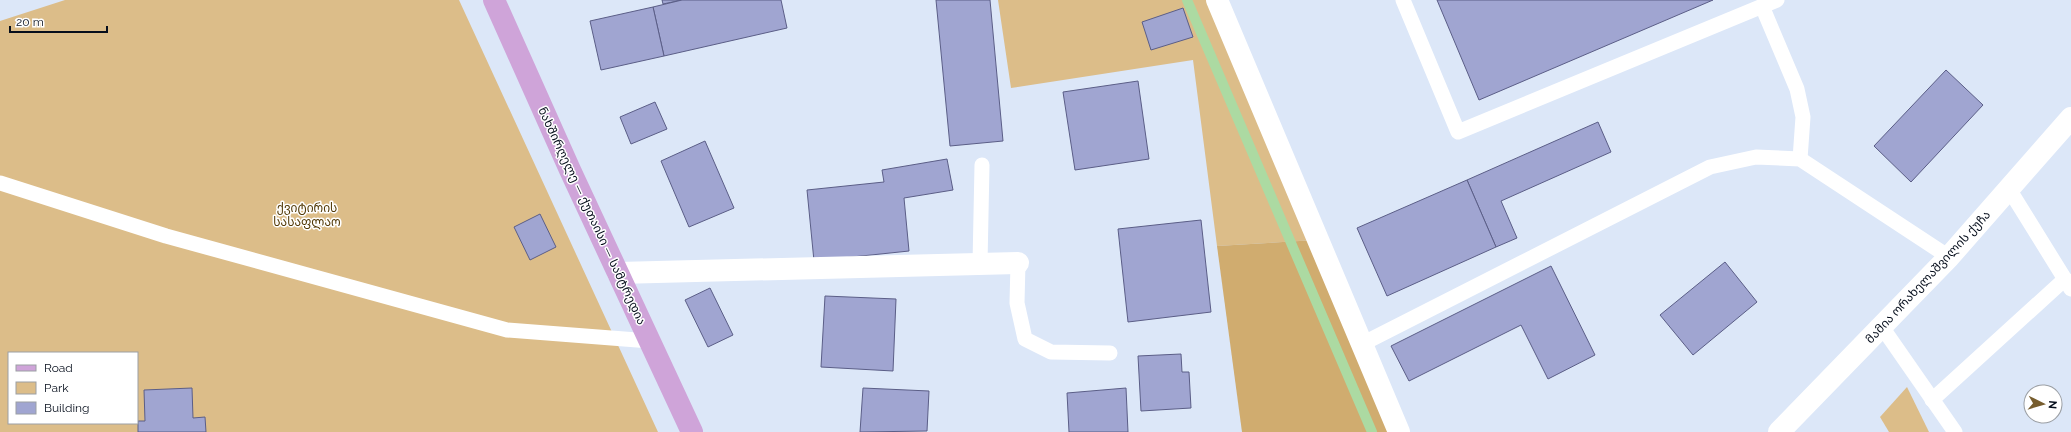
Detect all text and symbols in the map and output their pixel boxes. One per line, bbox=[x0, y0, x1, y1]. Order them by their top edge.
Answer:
scale bar bbox=[10, 8, 107, 34]
text: 20 m bbox=[16, 15, 44, 29]
street label: ნახშირღელე — ქუთაისი — სამტრედია bbox=[534, 105, 649, 328]
park label: ქვიტირის სასაფლაო bbox=[273, 201, 341, 230]
street label: მამია ორახელაშვილის ქუჩა bbox=[1863, 208, 1994, 347]
legend bbox=[8, 352, 138, 424]
text: Road bbox=[44, 361, 73, 375]
text: Park bbox=[44, 381, 69, 395]
north arrow bbox=[2023, 384, 2063, 424]
text: N bbox=[2046, 400, 2059, 410]
text: Building bbox=[44, 401, 90, 415]

